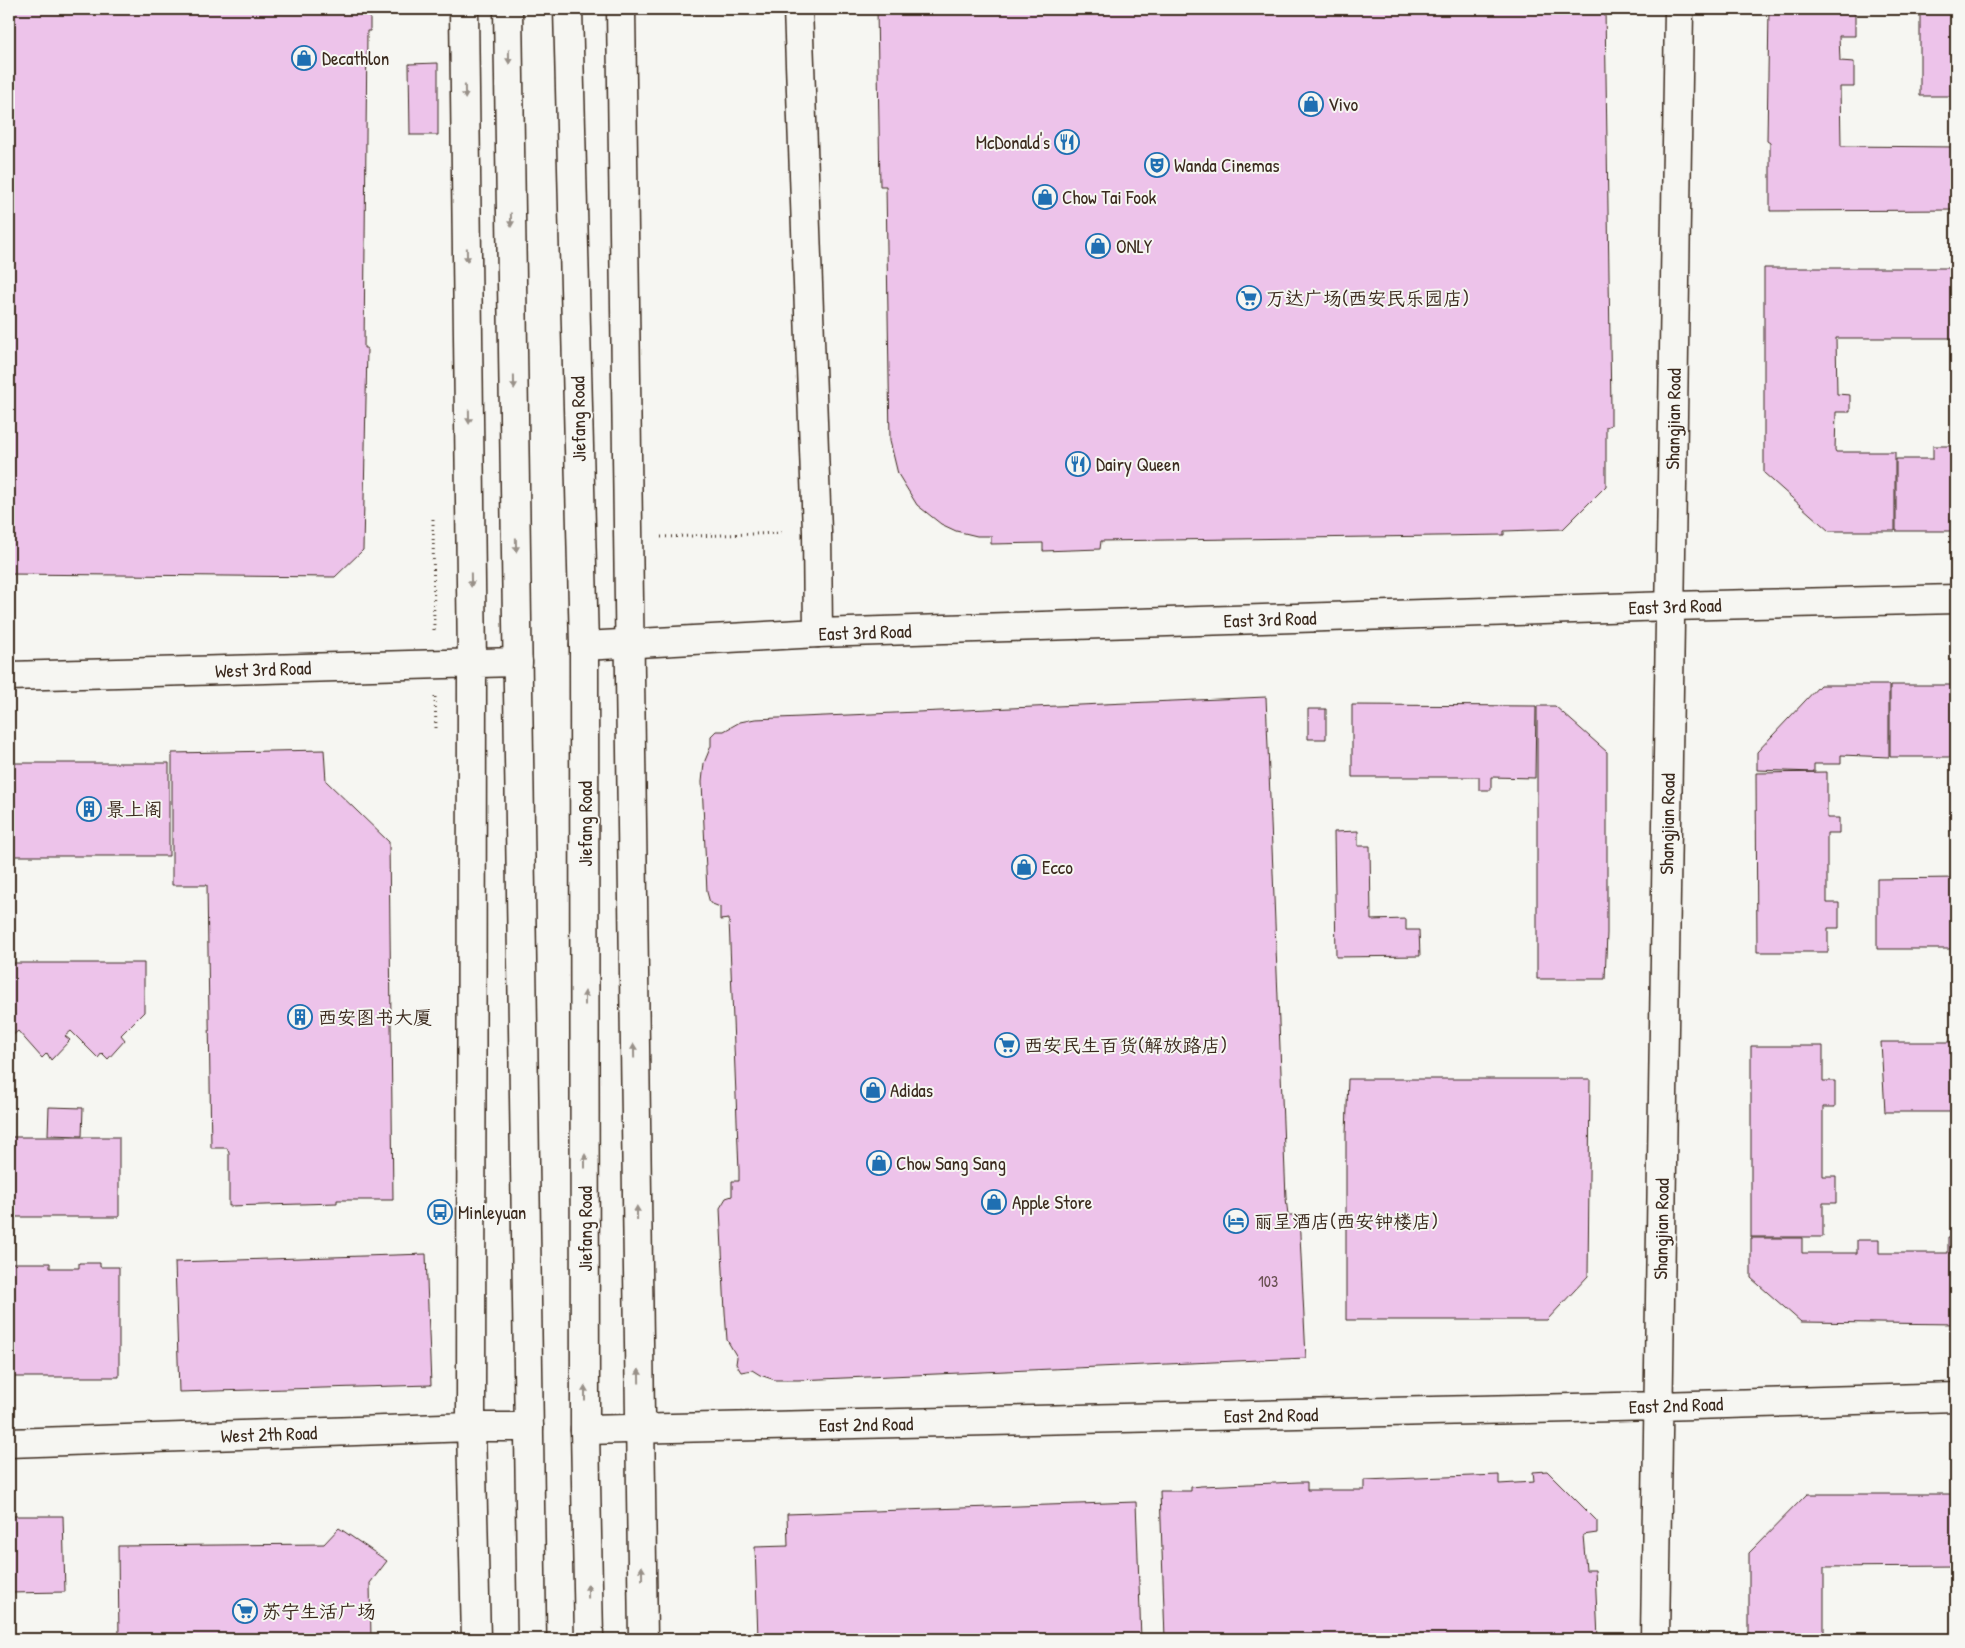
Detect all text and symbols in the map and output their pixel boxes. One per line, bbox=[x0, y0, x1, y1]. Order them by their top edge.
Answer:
shop icon: Decathlon bbox=[291, 45, 317, 71]
place label: Decathlon bbox=[322, 45, 389, 71]
one-way arrow bbox=[505, 50, 513, 66]
one-way arrow bbox=[461, 85, 469, 101]
shop icon: Vivo bbox=[1298, 91, 1324, 117]
place label: Vivo bbox=[1328, 91, 1359, 117]
place label: McDonald's bbox=[976, 129, 1050, 155]
restaurant icon: McDonald's bbox=[1054, 129, 1080, 155]
theatre icon: Wanda Cinemas bbox=[1144, 152, 1170, 178]
place label: Wanda Cinemas bbox=[1174, 152, 1279, 178]
shop icon: Chow Tai Fook bbox=[1032, 184, 1058, 210]
place label: Chow Tai Fook bbox=[1062, 184, 1157, 210]
one-way arrow bbox=[508, 212, 516, 228]
shop icon: ONLY bbox=[1085, 233, 1111, 259]
place label: ONLY bbox=[1116, 233, 1153, 259]
one-way arrow bbox=[463, 247, 471, 263]
supermarket icon: 万达广场(西安民乐园店) bbox=[1236, 285, 1262, 311]
place label: 万达广场(西安民乐园店) bbox=[1266, 285, 1469, 311]
street label: Shangjian Road bbox=[1659, 367, 1687, 470]
one-way arrow bbox=[510, 375, 518, 391]
street label: Jiefang Road bbox=[564, 375, 592, 462]
one-way arrow bbox=[465, 410, 473, 426]
restaurant icon: Dairy Queen bbox=[1065, 451, 1091, 477]
place label: Dairy Queen bbox=[1096, 451, 1180, 477]
one-way arrow bbox=[512, 537, 520, 553]
one-way arrow bbox=[467, 572, 475, 588]
street label: East 3rd Road bbox=[1628, 591, 1722, 621]
street label: East 3rd Road bbox=[1223, 604, 1317, 634]
street label: East 3rd Road bbox=[818, 617, 912, 647]
street label: West 3rd Road bbox=[214, 654, 312, 684]
street label: Shangjian Road bbox=[1653, 772, 1681, 875]
street label: Jiefang Road bbox=[572, 781, 598, 867]
building icon: 景上阁 bbox=[76, 796, 102, 822]
place label: 景上阁 bbox=[106, 796, 163, 822]
shop icon: Ecco bbox=[1011, 854, 1037, 880]
place label: Ecco bbox=[1042, 854, 1073, 880]
one-way arrow bbox=[581, 990, 589, 1006]
building icon: 西安图书大厦 bbox=[287, 1004, 313, 1030]
place label: 西安图书大厦 bbox=[318, 1004, 432, 1030]
supermarket icon: 西安民生百货(解放路店) bbox=[994, 1032, 1020, 1058]
place label: 西安民生百货(解放路店) bbox=[1024, 1032, 1227, 1058]
one-way arrow bbox=[630, 1042, 638, 1058]
shop icon: Adidas bbox=[860, 1077, 886, 1103]
place label: Adidas bbox=[890, 1077, 933, 1103]
shop icon: Chow Sang Sang bbox=[866, 1150, 892, 1176]
place label: Chow Sang Sang bbox=[896, 1150, 1006, 1176]
one-way arrow bbox=[581, 1152, 589, 1168]
street label: Shangjian Road bbox=[1647, 1177, 1675, 1280]
street label: Jiefang Road bbox=[572, 1186, 598, 1272]
shop icon: Apple Store bbox=[981, 1189, 1007, 1215]
place label: Apple Store bbox=[1012, 1189, 1093, 1215]
bus stop icon: Minleyuan bbox=[427, 1199, 453, 1225]
place label: Minleyuan bbox=[458, 1199, 526, 1225]
one-way arrow bbox=[633, 1205, 641, 1221]
hotel icon: 丽呈酒店(西安钟楼店) bbox=[1223, 1208, 1249, 1234]
place label: 丽呈酒店(西安钟楼店) bbox=[1254, 1208, 1438, 1234]
house number: 103 bbox=[1258, 1270, 1278, 1292]
one-way arrow bbox=[635, 1367, 643, 1383]
one-way arrow bbox=[581, 1385, 589, 1401]
street label: East 2nd Road bbox=[1628, 1390, 1724, 1420]
street label: East 2nd Road bbox=[1224, 1401, 1319, 1429]
street label: East 2nd Road bbox=[819, 1410, 914, 1438]
street label: West 2th Road bbox=[220, 1419, 318, 1449]
one-way arrow bbox=[638, 1565, 646, 1581]
one-way arrow bbox=[584, 1582, 592, 1598]
supermarket icon: 苏宁生活广场 bbox=[232, 1598, 258, 1624]
place label: 苏宁生活广场 bbox=[262, 1598, 376, 1624]

